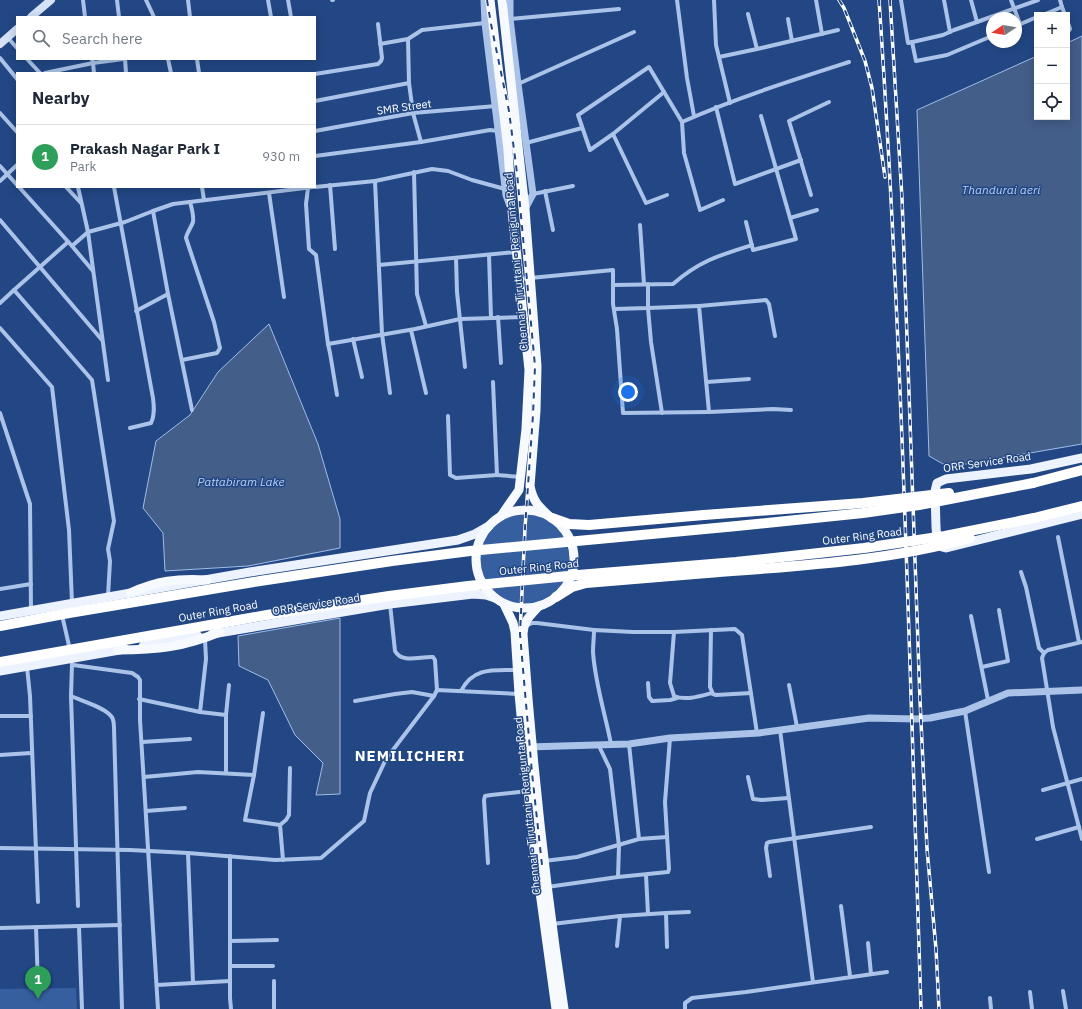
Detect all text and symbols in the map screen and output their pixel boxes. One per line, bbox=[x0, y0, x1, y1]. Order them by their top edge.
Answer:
north arrow bbox=[986, 12, 1022, 48]
map controls bbox=[1034, 12, 1070, 120]
button: + bbox=[1034, 12, 1070, 48]
search box bbox=[16, 16, 316, 60]
icon: search bbox=[30, 27, 52, 49]
text: Search here bbox=[62, 29, 142, 48]
button: − bbox=[1034, 48, 1070, 84]
button: locate bbox=[1034, 84, 1070, 120]
text: Nearby bbox=[32, 87, 90, 109]
street label: SMR Street bbox=[376, 96, 432, 118]
text: Prakash Nagar Park I bbox=[70, 139, 220, 158]
text: 1 bbox=[41, 148, 49, 165]
text: 930 m bbox=[262, 148, 300, 165]
text: Park bbox=[70, 158, 96, 175]
street label: Chennai - Tiruttani - Renigunta Road bbox=[501, 172, 531, 352]
water label: Thandurai aeri bbox=[962, 182, 1041, 197]
your location bbox=[618, 382, 638, 402]
street label: ORR Service Road bbox=[942, 449, 1032, 475]
water label: Pattabiram Lake bbox=[197, 474, 285, 489]
street label: Outer Ring Road bbox=[821, 524, 903, 548]
street label: Outer Ring Road bbox=[498, 556, 580, 578]
street label: ORR Service Road bbox=[271, 590, 361, 618]
street label: Outer Ring Road bbox=[177, 597, 259, 625]
street label: Chennai - Tiruttani - Renigunta Road bbox=[511, 716, 543, 896]
district label: NEMILICHERI bbox=[355, 746, 465, 765]
pin: 1 bbox=[25, 966, 51, 999]

